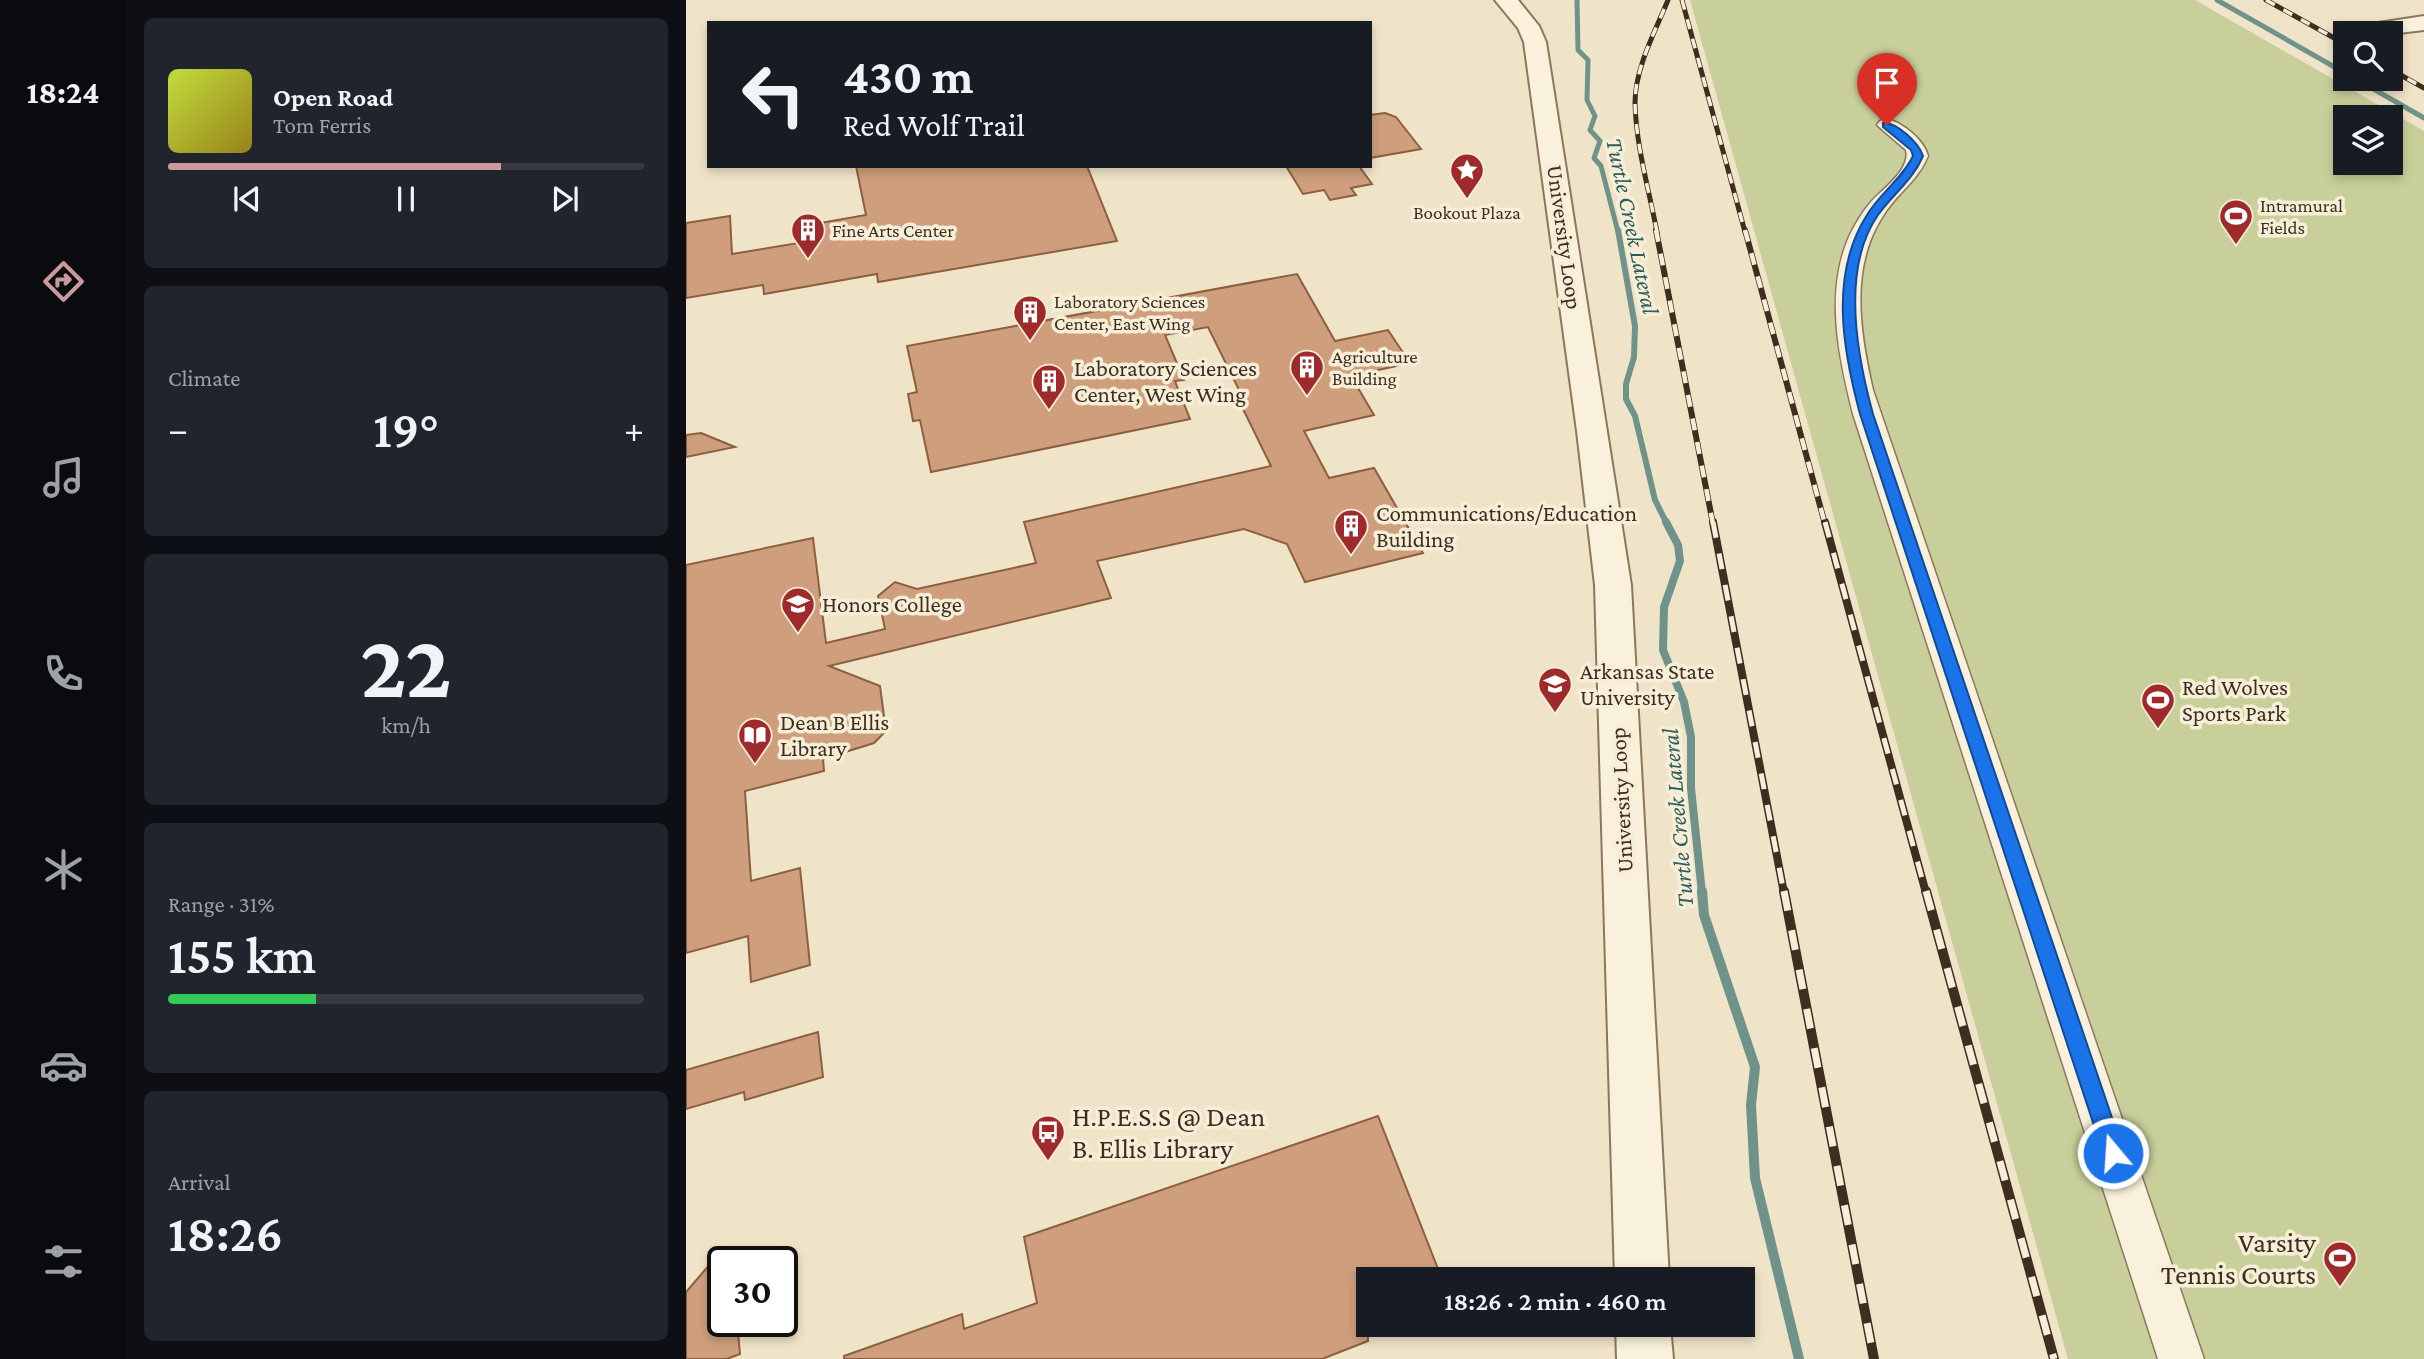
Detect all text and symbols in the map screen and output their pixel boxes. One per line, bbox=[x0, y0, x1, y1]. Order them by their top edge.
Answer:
map controls bbox=[2333, 21, 2403, 175]
button: search bbox=[2333, 21, 2403, 91]
icon: left bbox=[728, 49, 819, 140]
text: 430 m bbox=[843, 49, 974, 104]
pin bbox=[1857, 53, 1917, 125]
icon: arrive bbox=[1868, 64, 1906, 102]
text: 18:24 bbox=[26, 74, 100, 110]
text: Open Road bbox=[273, 83, 393, 112]
button: layers bbox=[2333, 105, 2403, 175]
text: Red Wolf Trail bbox=[843, 107, 1025, 143]
text: Tom Ferris bbox=[273, 112, 371, 138]
water label: Turtle Creek Lateral bbox=[1601, 135, 1665, 318]
place icon: Bookout Plaza bbox=[1448, 151, 1486, 200]
street label: University Loop bbox=[1542, 163, 1588, 311]
icon: previous bbox=[228, 180, 266, 218]
icon: pause bbox=[387, 180, 425, 218]
icon: next bbox=[546, 180, 584, 218]
place label: Intramural Fields bbox=[2260, 195, 2343, 238]
sports icon: Intramural Fields bbox=[2217, 197, 2255, 246]
place label: Bookout Plaza bbox=[1413, 202, 1521, 223]
building icon: Fine Arts Center bbox=[789, 211, 827, 260]
place label: Fine Arts Center bbox=[832, 220, 954, 241]
icon: directions bbox=[39, 257, 88, 306]
place label: Laboratory Sciences Center, East Wing bbox=[1054, 291, 1205, 334]
building icon: Laboratory Sciences Center, East Wing bbox=[1011, 293, 1049, 342]
place label: Agriculture Building bbox=[1332, 346, 1418, 389]
building icon: Agriculture Building bbox=[1288, 348, 1326, 397]
place label: Laboratory Sciences Center, West Wing bbox=[1074, 355, 1257, 407]
building icon: Laboratory Sciences Center, West Wing bbox=[1030, 362, 1068, 411]
text: Climate bbox=[168, 365, 240, 391]
text: 19° bbox=[373, 400, 439, 458]
text: − bbox=[168, 408, 188, 450]
text: + bbox=[624, 408, 644, 450]
icon: music bbox=[39, 453, 88, 502]
place label: Communications/Education Building bbox=[1376, 500, 1637, 552]
building icon: Communications/Education Building bbox=[1332, 507, 1370, 556]
school or university icon: Honors College bbox=[779, 585, 817, 634]
place label: Honors College bbox=[822, 591, 962, 617]
text: 22 bbox=[360, 615, 452, 717]
icon: phone bbox=[39, 649, 88, 698]
place label: Arkansas State University bbox=[1580, 658, 1714, 710]
school or university icon: Arkansas State University bbox=[1536, 665, 1574, 714]
place label: Red Wolves Sports Park bbox=[2182, 674, 2288, 726]
sports icon: Red Wolves Sports Park bbox=[2139, 681, 2177, 730]
place label: Dean B Ellis Library bbox=[780, 709, 889, 761]
text: km/h bbox=[381, 712, 431, 738]
library icon: Dean B Ellis Library bbox=[736, 716, 774, 765]
water label: Turtle Creek Lateral bbox=[1656, 726, 1698, 909]
street label: University Loop bbox=[1604, 727, 1638, 873]
icon: climate bbox=[39, 845, 88, 894]
text: Range · 31% bbox=[168, 891, 274, 917]
text: 155 km bbox=[168, 926, 316, 984]
icon: car bbox=[39, 1041, 88, 1090]
place label: H.P.E.S.S @ Dean B. Ellis Library bbox=[1072, 1101, 1265, 1164]
bus stop icon: H.P.E.S.S @ Dean B. Ellis Library bbox=[1029, 1113, 1067, 1162]
position arrow bbox=[2076, 1116, 2150, 1190]
text: Arrival bbox=[168, 1169, 231, 1195]
text: 18:26 bbox=[168, 1204, 283, 1262]
place label: Varsity Tennis Courts bbox=[2161, 1227, 2317, 1290]
icon: filters bbox=[39, 1237, 88, 1286]
sports icon: Varsity Tennis Courts bbox=[2321, 1239, 2359, 1288]
speed limit sign: 30 bbox=[707, 1246, 798, 1337]
text: 18:26 · 2 min · 460 m bbox=[1444, 1287, 1667, 1316]

